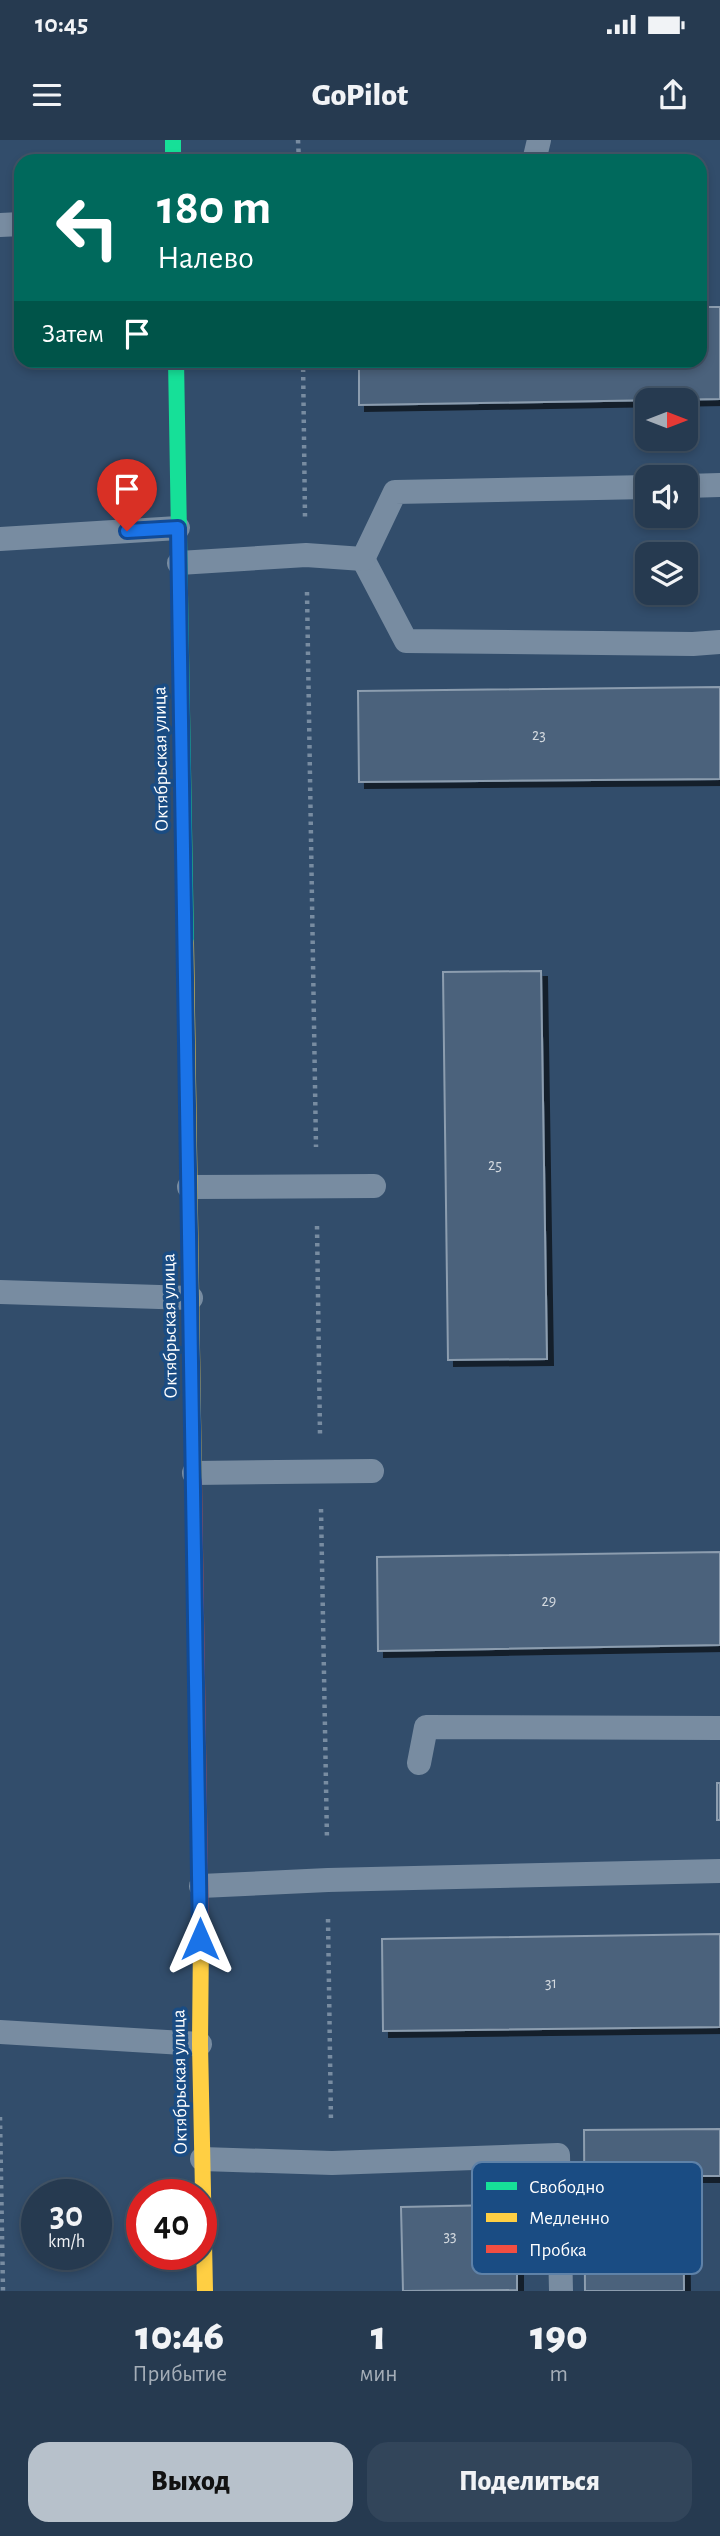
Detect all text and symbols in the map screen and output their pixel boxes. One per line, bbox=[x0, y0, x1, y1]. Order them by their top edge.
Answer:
text: 10:45 bbox=[35, 11, 88, 37]
icon: menu bbox=[28, 76, 66, 114]
icon: share bbox=[654, 76, 692, 114]
text: GoPilot bbox=[312, 79, 408, 111]
icon: left bbox=[42, 182, 133, 273]
text: 180 m bbox=[157, 184, 271, 233]
text: Налево bbox=[157, 242, 254, 274]
icon: arrive bbox=[118, 315, 156, 353]
text: Затем bbox=[42, 321, 104, 347]
north arrow bbox=[635, 388, 698, 452]
map controls bbox=[635, 388, 698, 605]
pin bbox=[97, 459, 157, 531]
button: sound bbox=[635, 465, 698, 528]
icon: arrive bbox=[108, 470, 146, 508]
button: layers bbox=[635, 542, 698, 605]
street label: Октябрьская улица bbox=[150, 686, 172, 832]
house number: 23 bbox=[532, 727, 546, 743]
house number: 25 bbox=[488, 1157, 502, 1173]
street label: Октябрьская улица bbox=[159, 1253, 181, 1399]
house number: 29 bbox=[542, 1593, 556, 1609]
position arrow bbox=[163, 1902, 237, 1976]
house number: 31 bbox=[545, 1975, 557, 1991]
street label: Октябрьская улица bbox=[169, 2009, 191, 2155]
legend bbox=[472, 2162, 702, 2274]
text: Свободно bbox=[529, 2178, 605, 2197]
speed limit sign: 40 bbox=[126, 2179, 217, 2270]
text: 30 bbox=[50, 2198, 83, 2233]
text: Медленно bbox=[529, 2209, 609, 2228]
house number: 33 bbox=[443, 2228, 457, 2244]
text: km/h bbox=[48, 2233, 85, 2251]
text: Пробка bbox=[529, 2241, 587, 2260]
text: 10:46 bbox=[135, 2315, 224, 2357]
text: 1 bbox=[371, 2315, 386, 2357]
text: 190 bbox=[530, 2315, 588, 2357]
text: Прибытие bbox=[132, 2363, 227, 2386]
text: мин bbox=[359, 2363, 398, 2386]
text: m bbox=[550, 2363, 568, 2386]
button: Выход bbox=[28, 2442, 353, 2522]
button: Поделиться bbox=[367, 2442, 692, 2522]

